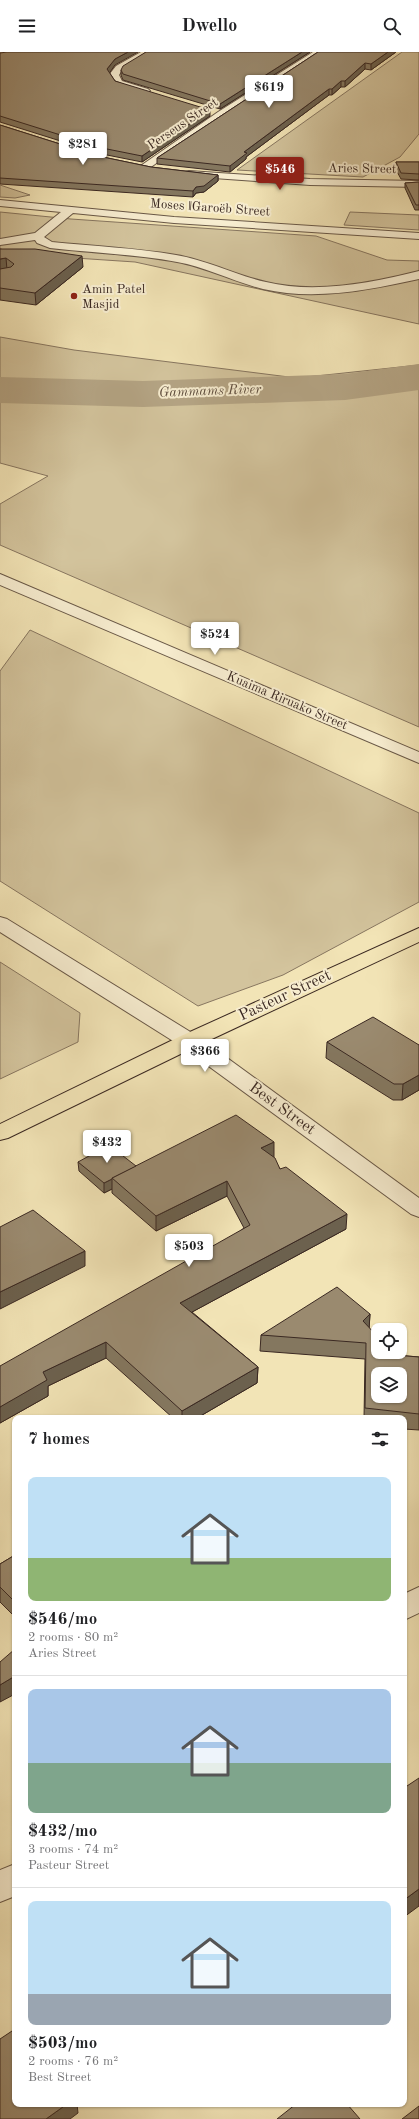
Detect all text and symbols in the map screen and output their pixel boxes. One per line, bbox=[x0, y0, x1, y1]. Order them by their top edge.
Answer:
icon: menu bbox=[16, 15, 38, 37]
icon: search bbox=[381, 15, 403, 37]
text: Dwello bbox=[182, 17, 237, 35]
pin: $619 bbox=[245, 75, 293, 109]
text: $619 bbox=[254, 81, 284, 94]
street label: Perseus Street bbox=[145, 96, 221, 152]
pin: $281 bbox=[59, 132, 107, 166]
text: $281 bbox=[68, 138, 98, 151]
pin: $546 bbox=[256, 157, 304, 191]
street label: Aries Street bbox=[328, 162, 397, 176]
text: $546 bbox=[265, 163, 295, 176]
street label: Moses ǁGaroëb Street bbox=[150, 197, 271, 219]
place label: Amin Patel Masjid bbox=[82, 283, 146, 311]
marker: Amin Patel Masjid bbox=[69, 291, 79, 301]
water label: Gammams River bbox=[159, 382, 262, 400]
pin: $524 bbox=[191, 622, 239, 656]
text: $524 bbox=[200, 628, 230, 641]
street label: Kuaima Riruako Street bbox=[225, 670, 350, 733]
street label: Pasteur Street bbox=[236, 967, 334, 1024]
pin: $366 bbox=[181, 1039, 229, 1073]
text: $366 bbox=[190, 1045, 220, 1058]
street label: Best Street bbox=[246, 1080, 319, 1139]
pin: $432 bbox=[83, 1130, 131, 1164]
text: $432 bbox=[92, 1136, 122, 1149]
pin: $503 bbox=[165, 1234, 213, 1268]
text: $503 bbox=[174, 1240, 204, 1253]
map controls bbox=[371, 1323, 407, 1403]
button: locate bbox=[371, 1323, 407, 1359]
button: layers bbox=[371, 1367, 407, 1403]
icon: filters bbox=[369, 1428, 391, 1450]
text: 7 homes bbox=[28, 1431, 90, 1448]
icon: home bbox=[174, 1503, 246, 1575]
text: $546/mo bbox=[28, 1611, 97, 1628]
text: 2 rooms · 80 m² bbox=[28, 1631, 118, 1644]
text: Aries Street bbox=[28, 1647, 96, 1660]
icon: home bbox=[174, 1715, 246, 1787]
text: $432/mo bbox=[28, 1823, 97, 1840]
text: 3 rooms · 74 m² bbox=[28, 1843, 118, 1856]
text: Pasteur Street bbox=[28, 1859, 109, 1872]
icon: home bbox=[174, 1927, 246, 1999]
text: $503/mo bbox=[28, 2035, 97, 2052]
text: 2 rooms · 76 m² bbox=[28, 2055, 118, 2068]
text: Best Street bbox=[28, 2071, 91, 2084]

